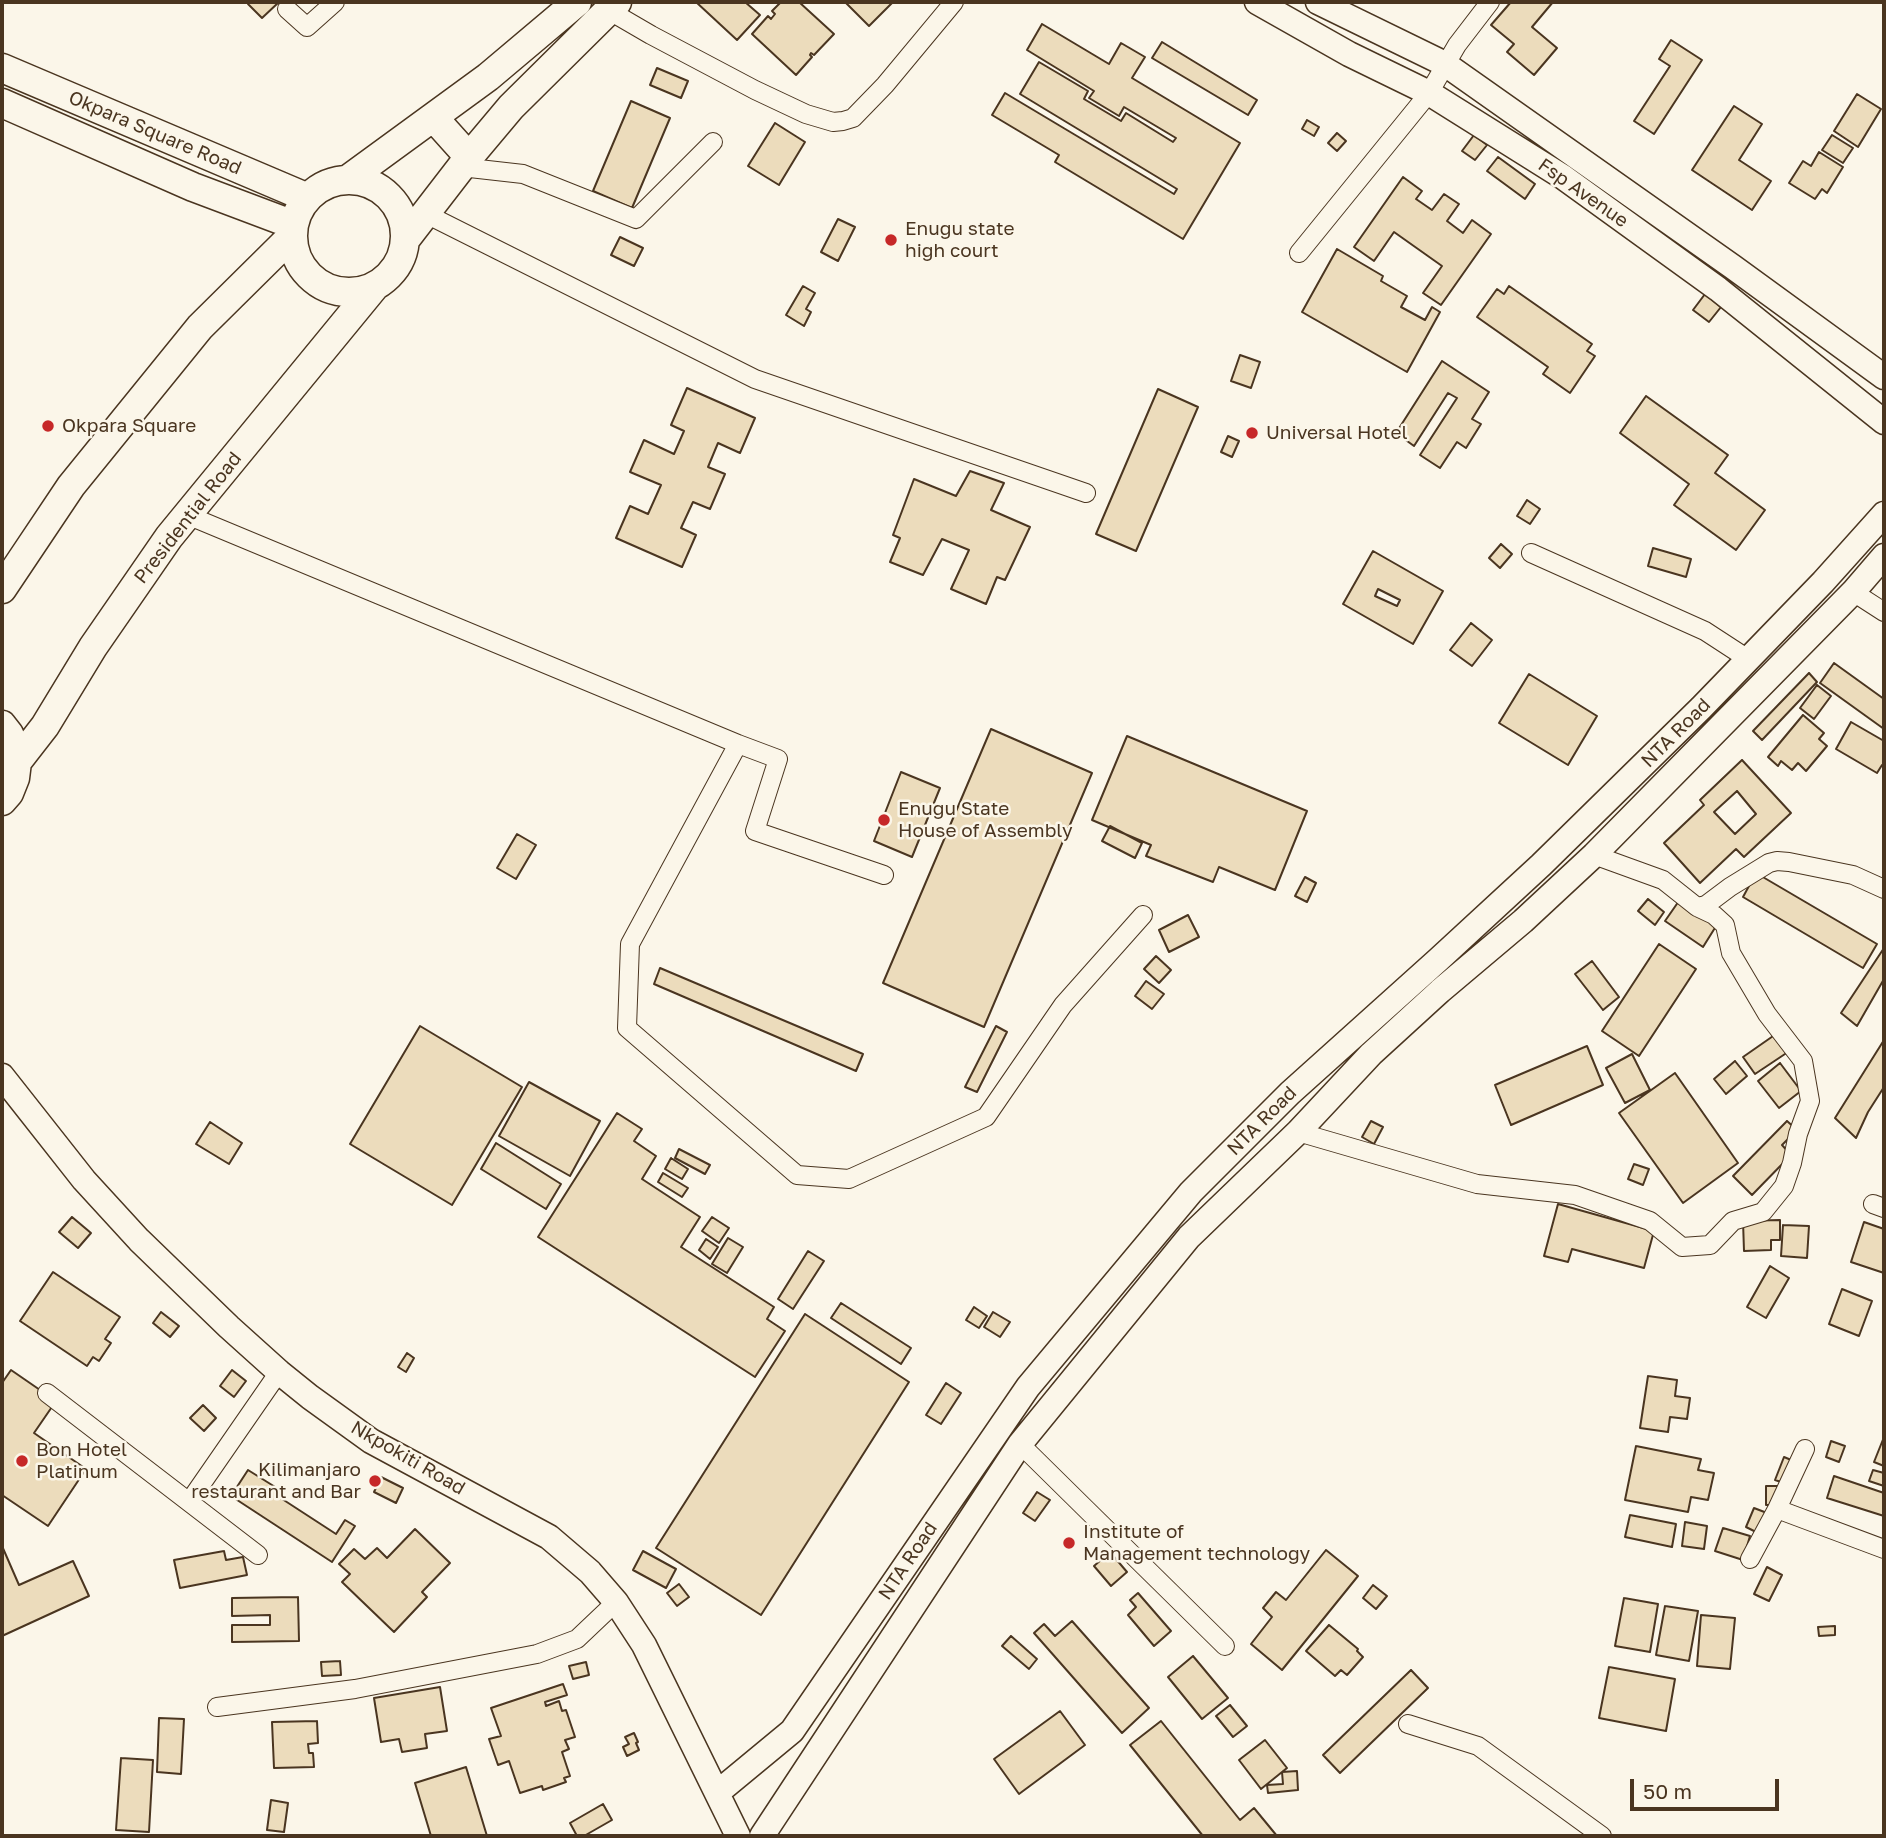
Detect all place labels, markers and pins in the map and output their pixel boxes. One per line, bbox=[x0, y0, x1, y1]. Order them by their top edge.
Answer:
place label: Enugu state high court bbox=[905, 218, 1015, 262]
marker: Enugu state high court bbox=[883, 232, 899, 248]
place label: Okpara Square bbox=[62, 415, 196, 437]
marker: Okpara Square bbox=[40, 418, 56, 434]
place label: Universal Hotel bbox=[1266, 422, 1408, 444]
marker: Universal Hotel bbox=[1244, 425, 1260, 441]
place label: Enugu State House of Assembly bbox=[898, 798, 1073, 842]
marker: Enugu State House of Assembly bbox=[876, 812, 892, 828]
place label: Bon Hotel Platinum bbox=[36, 1439, 127, 1483]
marker: Bon Hotel Platinum bbox=[14, 1453, 30, 1469]
place label: Kilimanjaro restaurant and Bar bbox=[191, 1459, 361, 1503]
marker: Kilimanjaro restaurant and Bar bbox=[367, 1473, 383, 1489]
place label: Institute of Management technology bbox=[1083, 1521, 1310, 1565]
marker: Institute of Management technology bbox=[1061, 1535, 1077, 1551]

